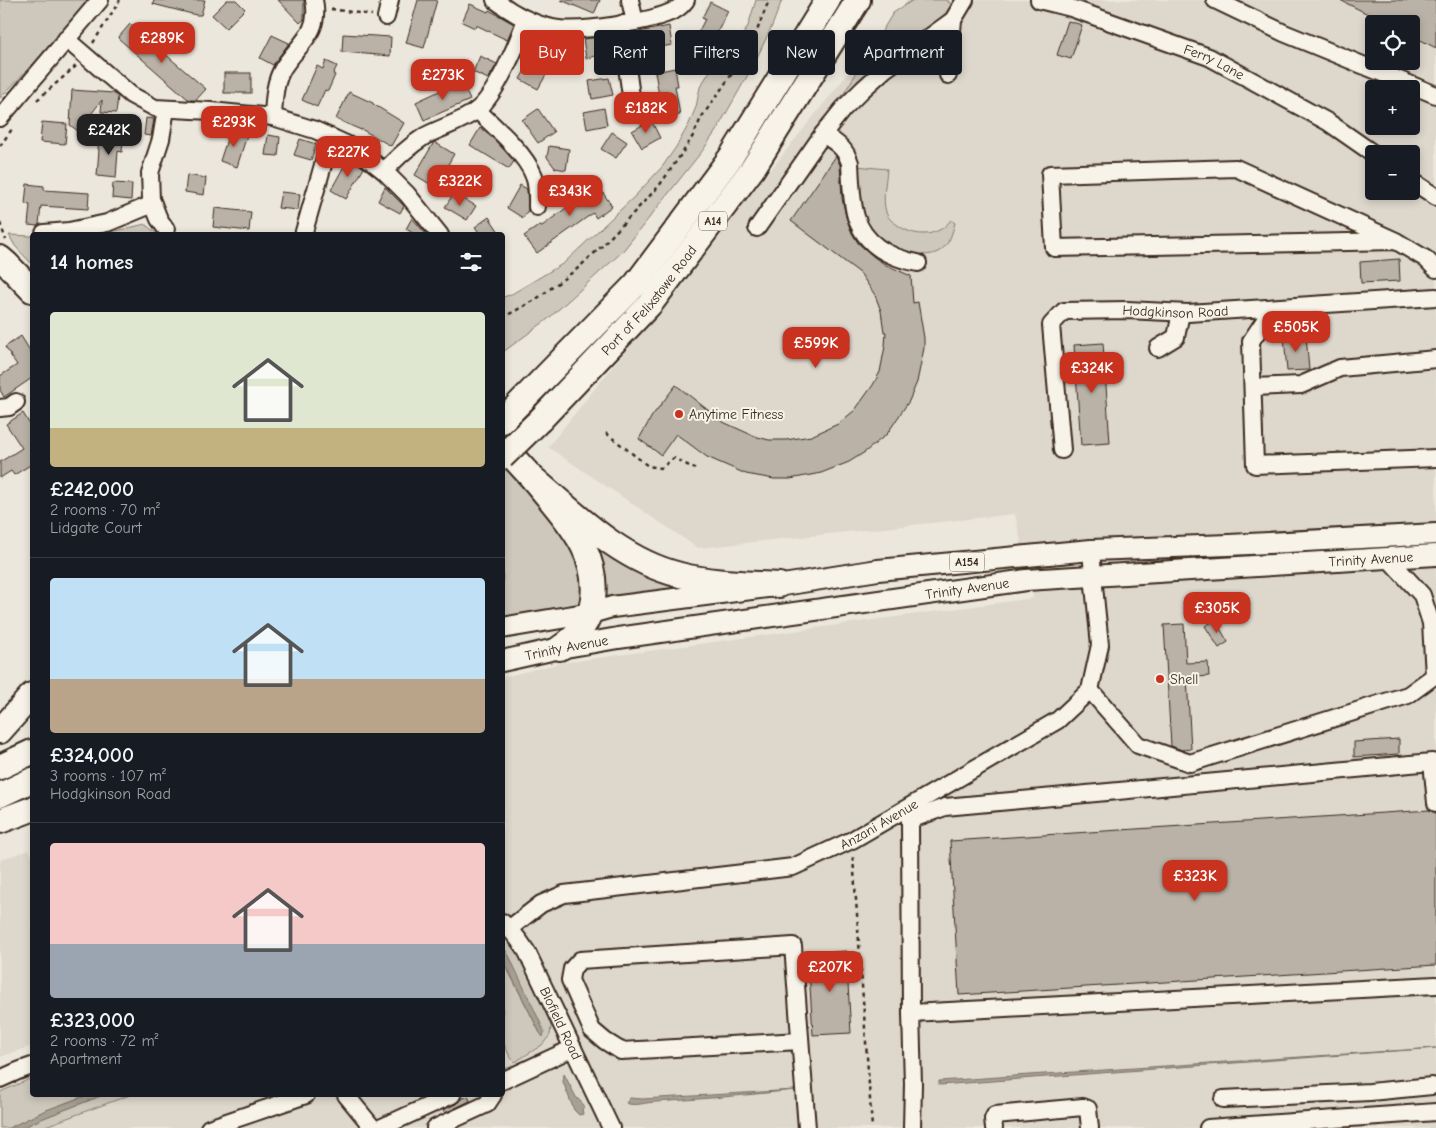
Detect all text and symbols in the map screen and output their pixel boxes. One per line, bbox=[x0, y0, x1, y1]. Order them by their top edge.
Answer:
map controls bbox=[1365, 15, 1420, 200]
button: locate bbox=[1365, 15, 1420, 70]
pin: £289K bbox=[127, 22, 197, 64]
text: £289K bbox=[140, 29, 184, 47]
chip: Buy bbox=[520, 30, 584, 75]
chip: Rent bbox=[594, 30, 665, 75]
chip: Filters bbox=[675, 30, 758, 75]
chip: New bbox=[768, 30, 835, 75]
chip: Apartment bbox=[845, 30, 962, 75]
street label: Ferry Lane bbox=[1181, 41, 1247, 84]
pin: £273K bbox=[408, 58, 478, 101]
text: £273K bbox=[422, 66, 464, 84]
button: + bbox=[1365, 80, 1420, 135]
pin: £182K bbox=[611, 92, 681, 134]
text: £182K bbox=[625, 99, 667, 117]
pin: £293K bbox=[199, 106, 269, 148]
text: £293K bbox=[212, 113, 256, 131]
pin: £242K bbox=[74, 114, 144, 156]
text: £242K bbox=[88, 121, 130, 139]
pin: £227K bbox=[313, 136, 383, 178]
text: £227K bbox=[327, 143, 369, 161]
button: − bbox=[1365, 145, 1420, 200]
pin: £322K bbox=[425, 164, 495, 207]
text: £322K bbox=[438, 172, 482, 190]
pin: £343K bbox=[535, 174, 605, 217]
text: £343K bbox=[549, 182, 591, 200]
road number: A14 bbox=[699, 212, 727, 230]
street label: Port of Felixstowe Road bbox=[598, 242, 700, 359]
icon: filters bbox=[457, 248, 485, 276]
text: 14 homes bbox=[50, 250, 133, 274]
street label: Hodgkinson Road bbox=[1122, 302, 1229, 322]
pin: £505K bbox=[1261, 310, 1331, 353]
text: £505K bbox=[1273, 318, 1319, 336]
pin: £599K bbox=[781, 326, 851, 369]
text: £599K bbox=[794, 334, 838, 352]
icon: home bbox=[223, 345, 313, 435]
pin: £324K bbox=[1057, 352, 1127, 394]
text: £324K bbox=[1071, 359, 1113, 377]
place label: Anytime Fitness bbox=[689, 406, 783, 423]
marker: Anytime Fitness bbox=[673, 408, 685, 420]
text: £242,000 bbox=[50, 477, 134, 501]
text: 2 rooms · 70 m² bbox=[50, 501, 160, 519]
text: Lidgate Court bbox=[50, 519, 142, 537]
street label: Trinity Avenue bbox=[1328, 548, 1414, 571]
road number: A154 bbox=[950, 552, 984, 572]
street label: Trinity Avenue bbox=[924, 574, 1010, 603]
pin: £305K bbox=[1182, 592, 1252, 634]
text: £305K bbox=[1194, 599, 1240, 617]
icon: home bbox=[223, 610, 313, 700]
street label: Trinity Avenue bbox=[523, 632, 610, 665]
place label: Shell bbox=[1170, 671, 1198, 688]
marker: Shell bbox=[1154, 673, 1166, 685]
text: £324,000 bbox=[50, 743, 134, 767]
text: 3 rooms · 107 m² bbox=[50, 767, 166, 785]
text: Hodgkinson Road bbox=[50, 785, 171, 803]
street label: Anzani Avenue bbox=[837, 795, 921, 853]
pin: £323K bbox=[1160, 860, 1230, 902]
text: £323K bbox=[1173, 867, 1217, 885]
icon: home bbox=[223, 875, 313, 965]
pin: £207K bbox=[795, 950, 865, 993]
text: £207K bbox=[808, 958, 852, 976]
street label: Blofield Road bbox=[536, 984, 585, 1062]
text: £323,000 bbox=[50, 1008, 135, 1032]
text: 2 rooms · 72 m² bbox=[50, 1032, 159, 1050]
text: Apartment bbox=[50, 1050, 122, 1068]

